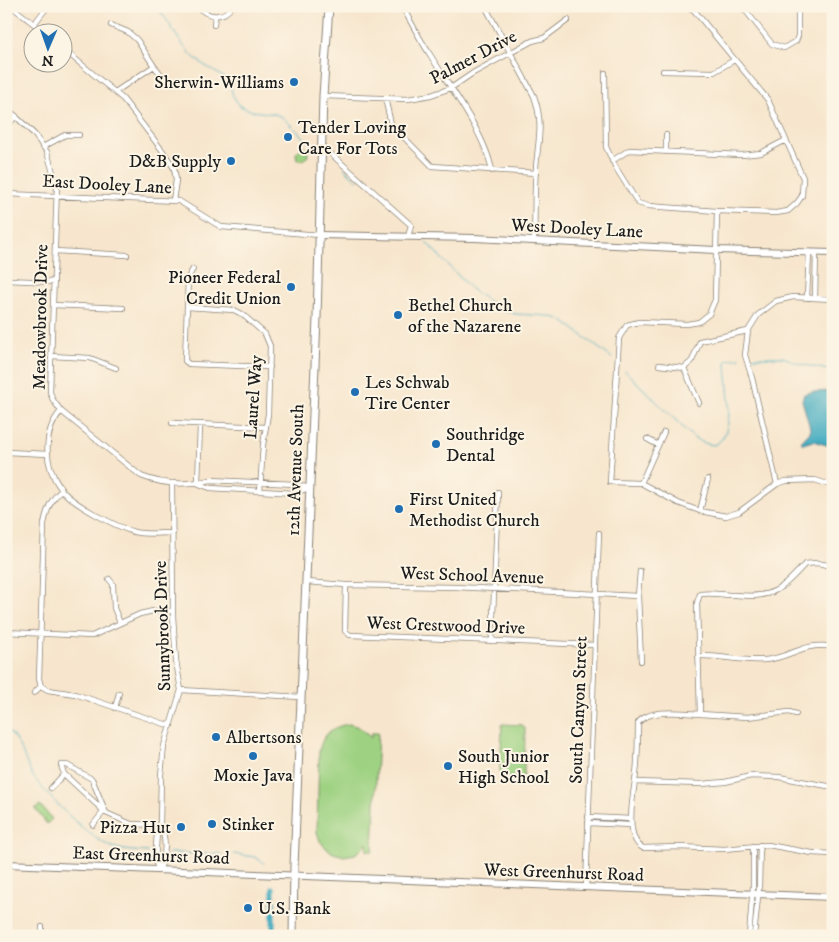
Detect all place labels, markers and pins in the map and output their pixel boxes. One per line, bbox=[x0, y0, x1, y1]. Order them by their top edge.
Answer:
place label: Sherwin-Williams bbox=[154, 72, 284, 94]
marker: Sherwin-Williams bbox=[288, 76, 300, 88]
place label: Tender Loving Care For Tots bbox=[298, 117, 406, 160]
marker: Tender Loving Care For Tots bbox=[282, 131, 294, 143]
place label: D&B Supply bbox=[129, 151, 221, 173]
marker: D&B Supply bbox=[225, 155, 237, 167]
place label: Pioneer Federal Credit Union bbox=[168, 267, 282, 310]
marker: Pioneer Federal Credit Union bbox=[285, 281, 297, 293]
place label: Bethel Church of the Nazarene bbox=[408, 295, 521, 338]
marker: Bethel Church of the Nazarene bbox=[392, 309, 404, 321]
place label: Les Schwab Tire Center bbox=[365, 372, 450, 415]
marker: Les Schwab Tire Center bbox=[349, 386, 361, 398]
place label: Southridge Dental bbox=[446, 424, 525, 467]
marker: Southridge Dental bbox=[430, 438, 442, 450]
place label: First United Methodist Church bbox=[409, 489, 540, 532]
marker: First United Methodist Church bbox=[393, 503, 405, 515]
place label: Albertsons bbox=[226, 727, 301, 749]
marker: Albertsons bbox=[210, 731, 222, 743]
place label: South Junior High School bbox=[458, 746, 550, 789]
marker: Moxie Java bbox=[247, 750, 259, 762]
marker: South Junior High School bbox=[442, 760, 454, 772]
place label: Moxie Java bbox=[213, 765, 293, 787]
place label: Stinker bbox=[222, 814, 274, 836]
place label: Pizza Hut bbox=[100, 817, 171, 839]
marker: Stinker bbox=[206, 818, 218, 830]
marker: Pizza Hut bbox=[175, 821, 187, 833]
place label: U.S. Bank bbox=[258, 898, 331, 920]
marker: U.S. Bank bbox=[242, 902, 254, 914]

